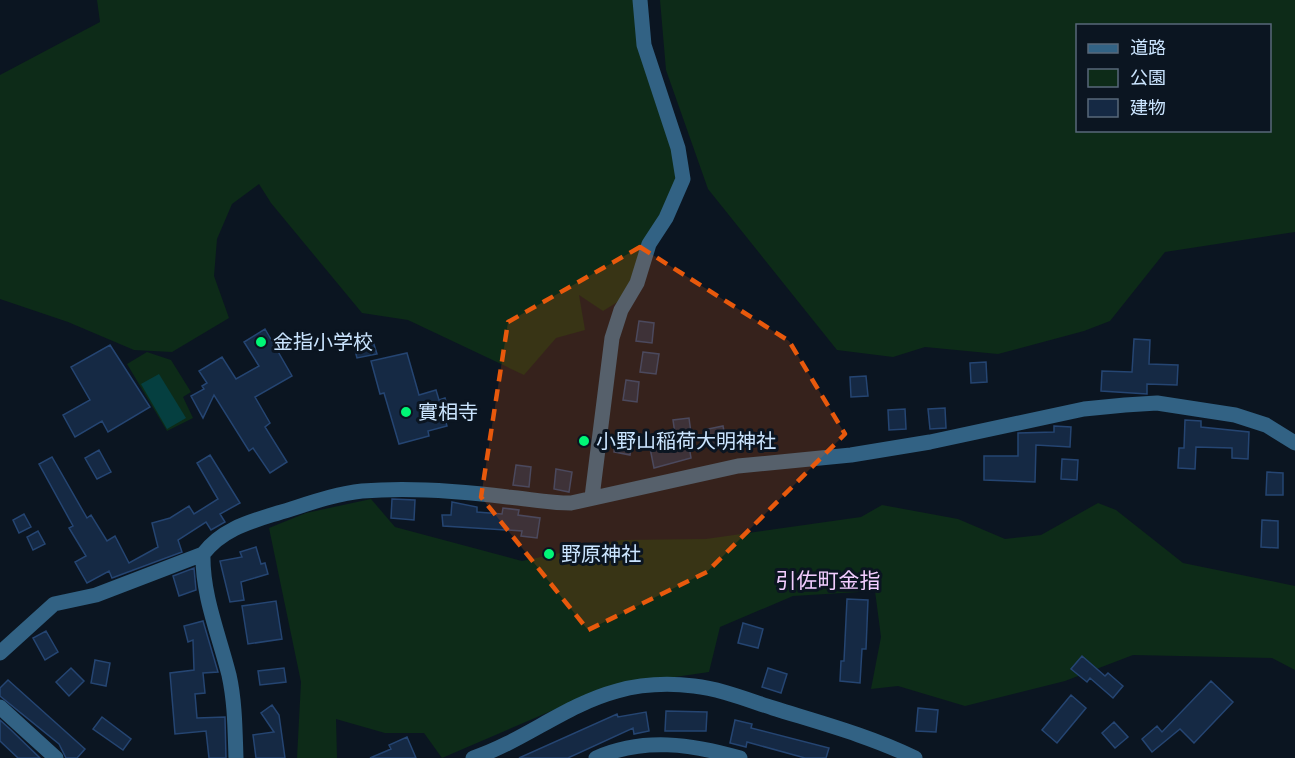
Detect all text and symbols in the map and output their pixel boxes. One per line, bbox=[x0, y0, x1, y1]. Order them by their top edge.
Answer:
legend bbox=[1076, 24, 1271, 132]
text: 道路 bbox=[1130, 37, 1166, 59]
text: 公園 bbox=[1130, 67, 1166, 89]
text: 建物 bbox=[1130, 97, 1166, 119]
place label: 金指小学校 bbox=[273, 330, 373, 354]
marker: 金指小学校 bbox=[254, 335, 268, 349]
place label: 實相寺 bbox=[418, 400, 478, 424]
marker: 實相寺 bbox=[399, 405, 413, 419]
place label: 小野山稲荷大明神社 bbox=[596, 429, 776, 453]
marker: 小野山稲荷大明神社 bbox=[577, 434, 591, 448]
place label: 野原神社 bbox=[561, 542, 641, 566]
marker: 野原神社 bbox=[542, 547, 556, 561]
district label: 引佐町金指 bbox=[776, 568, 881, 594]

